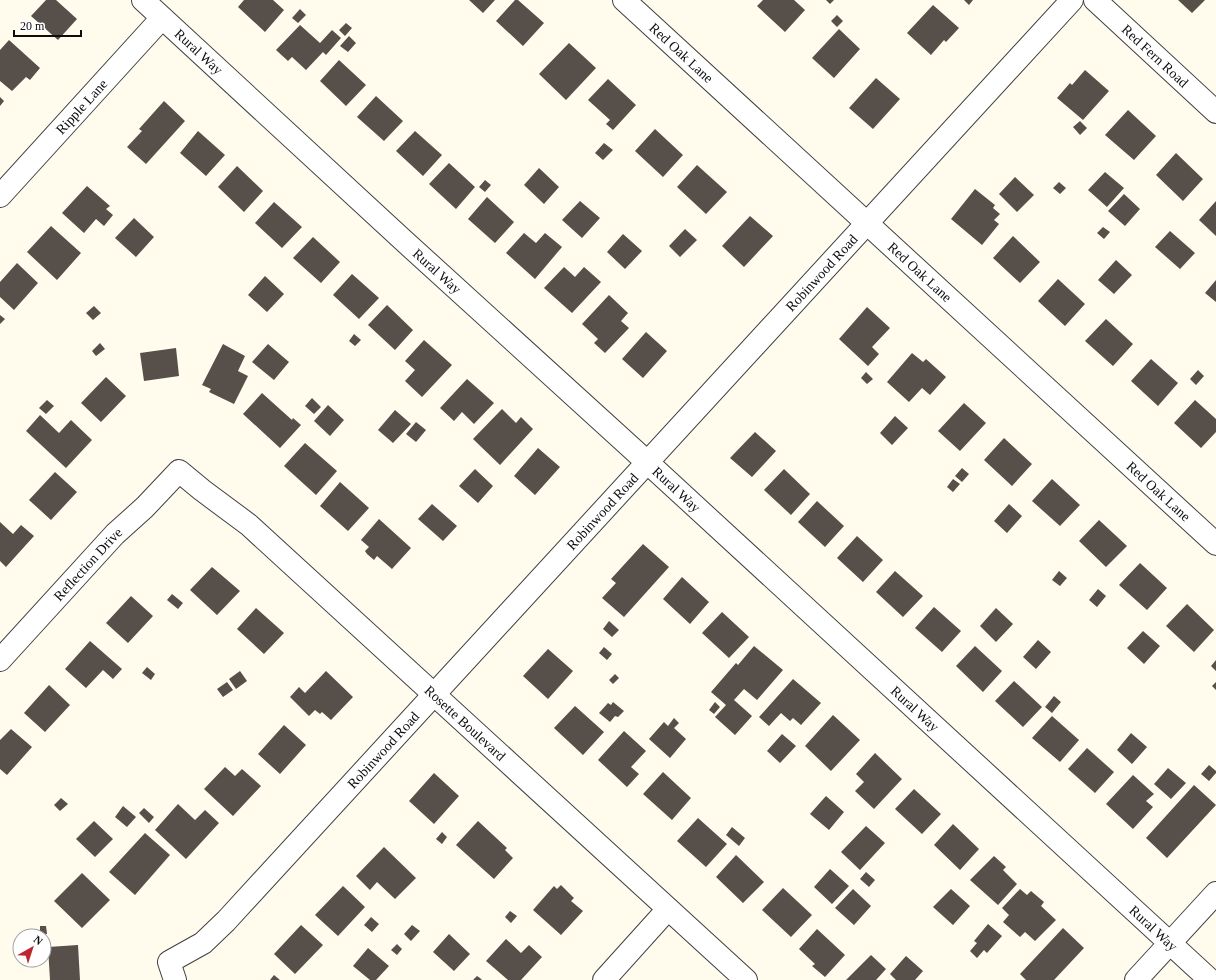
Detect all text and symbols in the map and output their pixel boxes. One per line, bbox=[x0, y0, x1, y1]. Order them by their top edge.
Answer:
scale bar bbox=[14, 12, 81, 38]
text: 20 m bbox=[20, 19, 45, 33]
street label: Red Oak Lane bbox=[647, 20, 716, 86]
street label: Red Fern Road bbox=[1119, 21, 1191, 90]
street label: Rural Way bbox=[172, 26, 226, 77]
street label: Ripple Lane bbox=[53, 76, 110, 137]
street label: Robinwood Road bbox=[783, 231, 860, 314]
street label: Red Oak Lane bbox=[885, 239, 955, 305]
street label: Rural Way bbox=[410, 245, 464, 297]
street label: Red Oak Lane bbox=[1124, 458, 1193, 524]
street label: Rural Way bbox=[650, 464, 704, 515]
street label: Robinwood Road bbox=[563, 470, 641, 553]
street label: Reflection Drive bbox=[50, 524, 125, 604]
street label: Rosette Boulevard bbox=[422, 682, 509, 764]
street label: Rural Way bbox=[888, 683, 942, 734]
street label: Robinwood Road bbox=[344, 709, 422, 791]
street label: Rural Way bbox=[1126, 902, 1181, 954]
north arrow bbox=[12, 928, 52, 968]
text: N bbox=[31, 933, 45, 947]

